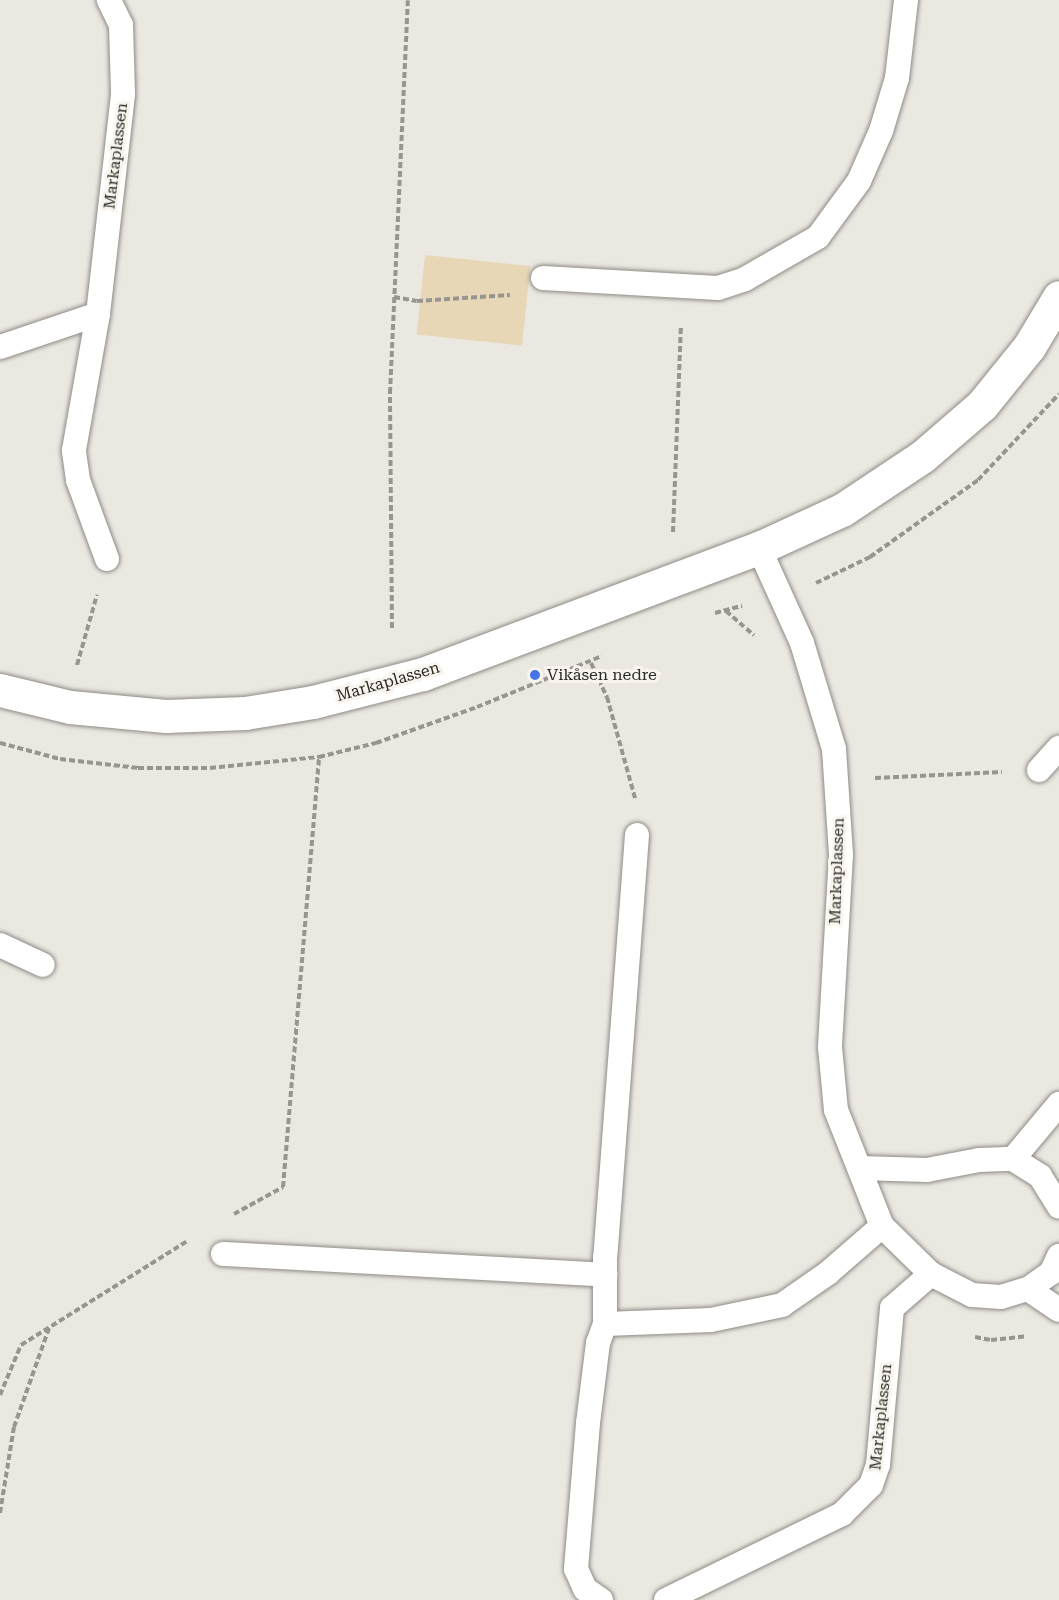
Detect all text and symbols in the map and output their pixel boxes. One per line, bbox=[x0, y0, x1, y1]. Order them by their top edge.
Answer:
street label: Markaplassen bbox=[100, 102, 132, 210]
street label: Markaplassen bbox=[334, 658, 442, 706]
place label: Vikåsen nedre bbox=[547, 665, 657, 685]
marker: Vikåsen nedre bbox=[528, 668, 542, 682]
street label: Markaplassen bbox=[826, 817, 848, 925]
street label: Markaplassen bbox=[866, 1363, 896, 1471]

